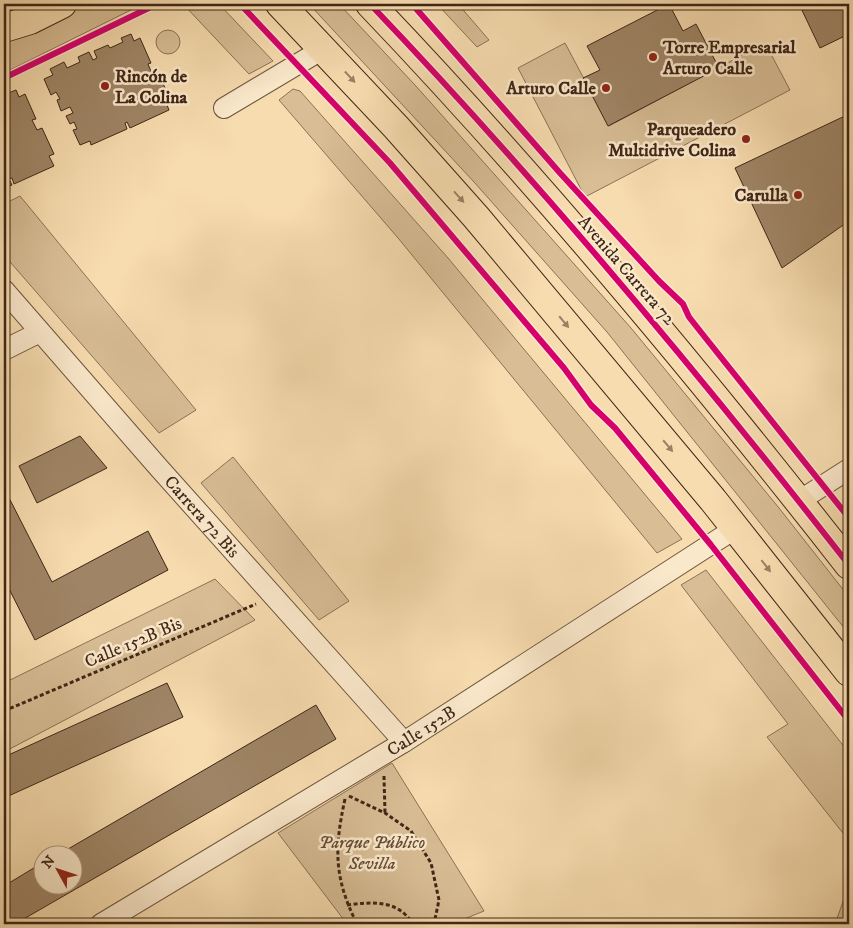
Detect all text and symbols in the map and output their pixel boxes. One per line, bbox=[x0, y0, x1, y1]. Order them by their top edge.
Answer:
place label: Torre Empresarial Arturo Calle bbox=[662, 37, 796, 80]
marker: Torre Empresarial Arturo Calle bbox=[647, 51, 659, 63]
place label: Rincón de La Colina bbox=[115, 66, 188, 109]
one-way arrow bbox=[344, 71, 356, 83]
place label: Arturo Calle bbox=[505, 78, 597, 100]
marker: Rincón de La Colina bbox=[99, 80, 111, 92]
marker: Arturo Calle bbox=[600, 82, 612, 94]
place label: Parqueadero Multidrive Colina bbox=[608, 119, 736, 162]
marker: Parqueadero Multidrive Colina bbox=[740, 133, 752, 145]
place label: Carulla bbox=[735, 185, 788, 207]
marker: Carulla bbox=[792, 189, 804, 201]
one-way arrow bbox=[453, 191, 465, 203]
street label: Avenida Carrera 72 bbox=[573, 211, 680, 330]
one-way arrow bbox=[558, 315, 569, 328]
one-way arrow bbox=[662, 440, 673, 453]
street label: Carrera 72 Bis bbox=[159, 471, 244, 563]
one-way arrow bbox=[760, 559, 771, 572]
street label: Calle 152B Bis bbox=[82, 613, 185, 673]
street label: Calle 152B bbox=[383, 701, 460, 762]
park label: Parque Público Sevilla bbox=[319, 832, 425, 875]
north arrow bbox=[32, 846, 82, 896]
text: N bbox=[38, 852, 60, 872]

